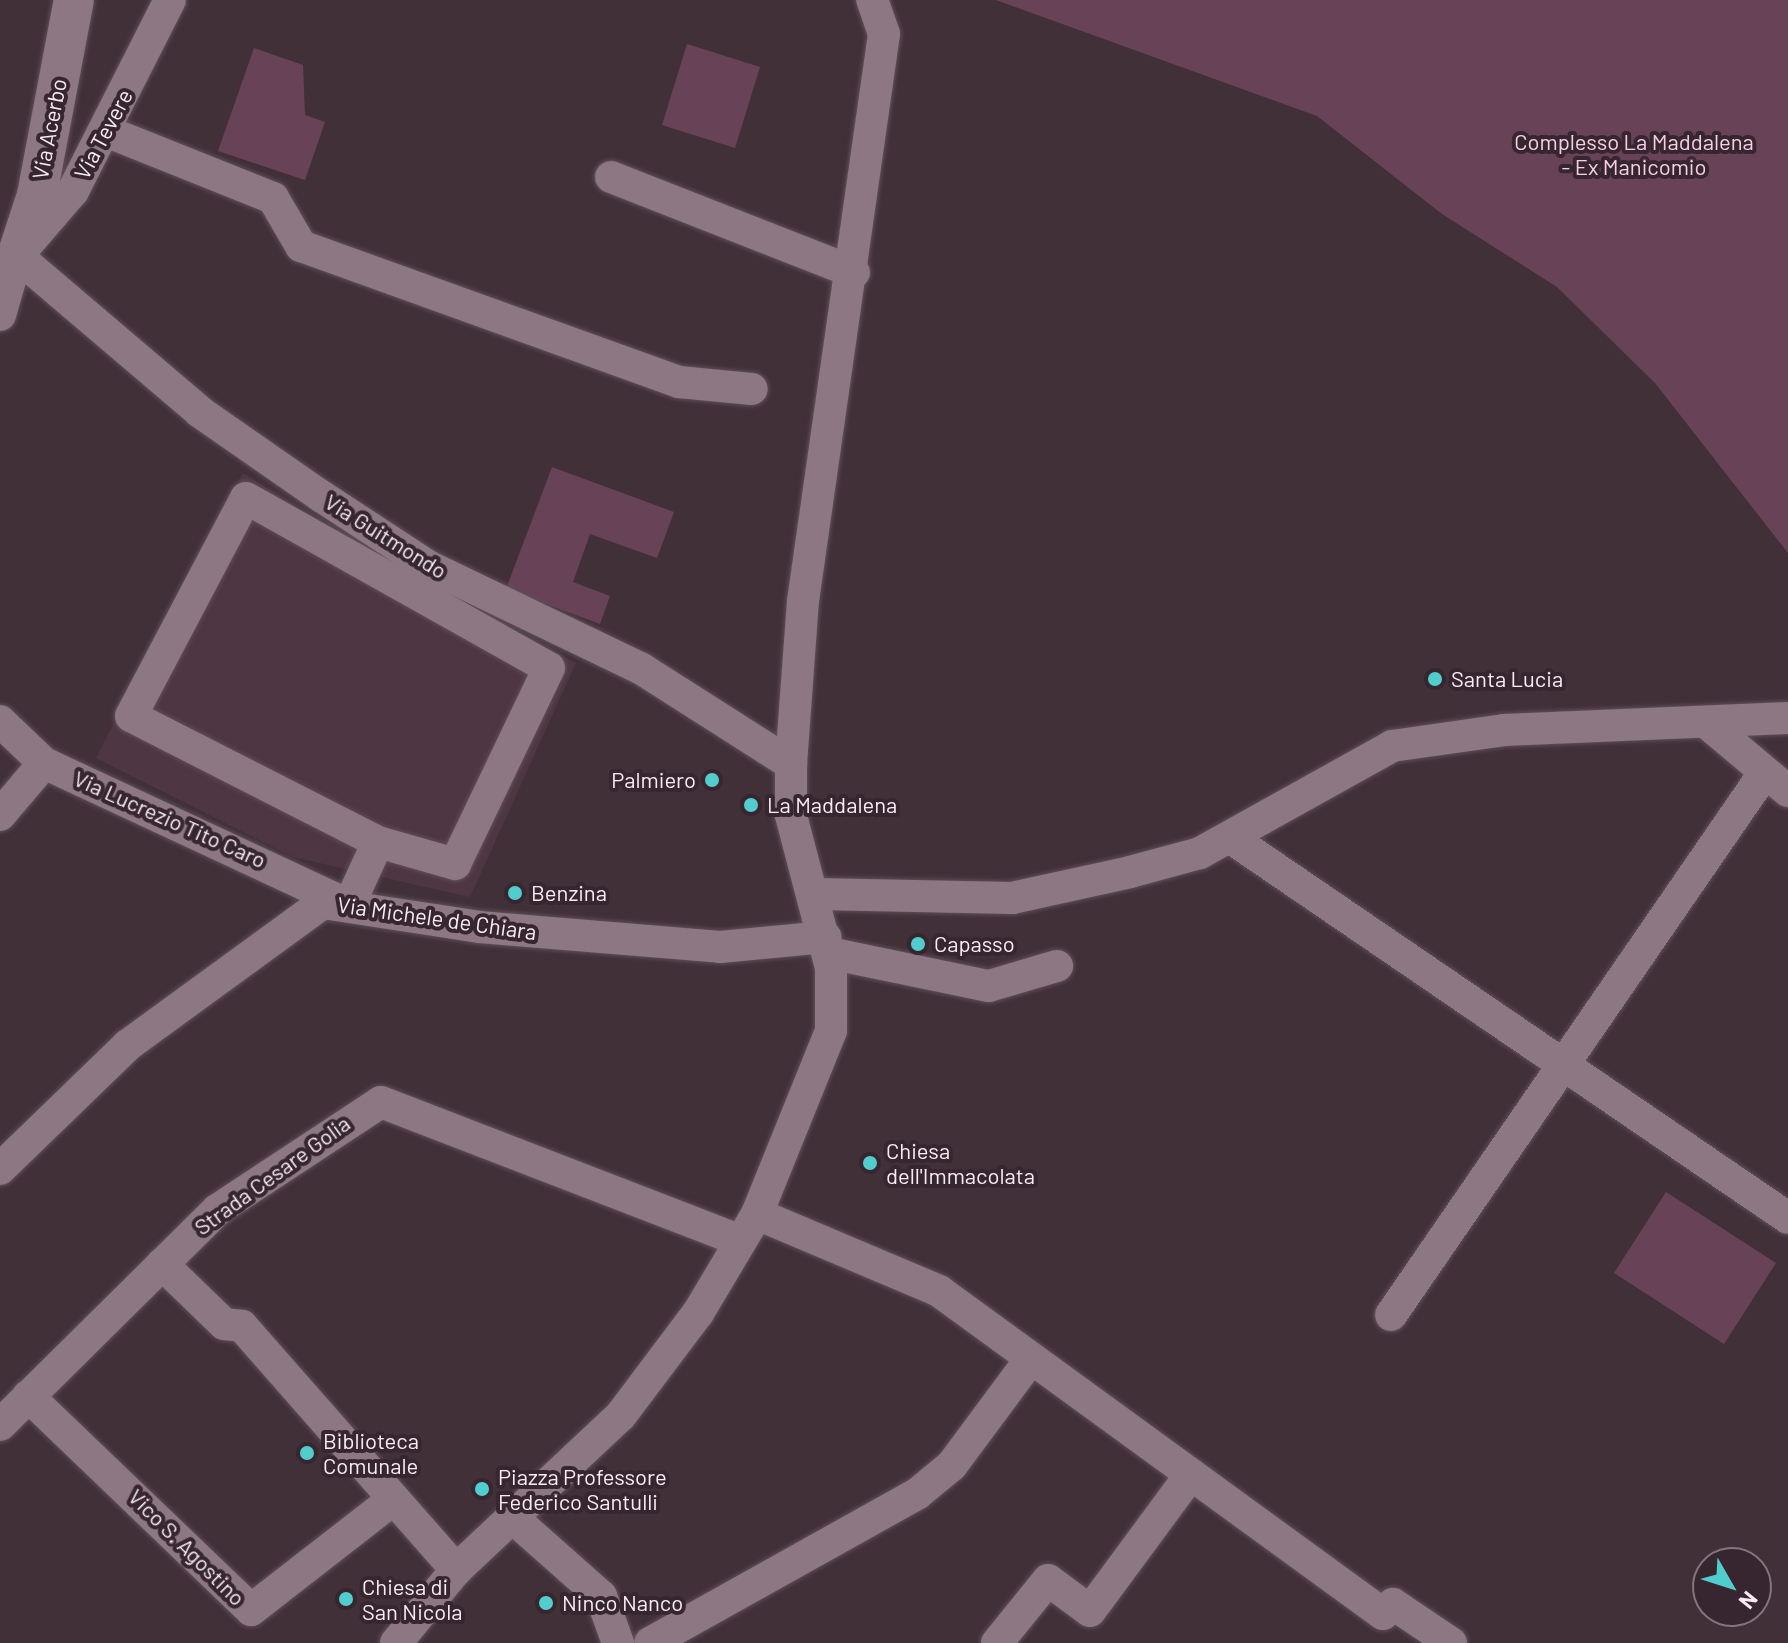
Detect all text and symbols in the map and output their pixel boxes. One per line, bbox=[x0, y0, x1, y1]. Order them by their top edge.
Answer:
street label: Via Acerbo bbox=[26, 76, 72, 182]
street label: Via Tevere bbox=[68, 85, 138, 183]
park label: Complesso La Maddalena - Ex Manicomio bbox=[1514, 128, 1754, 180]
street label: Via Guitmondo bbox=[320, 488, 452, 584]
place label: Santa Lucia bbox=[1451, 666, 1563, 692]
marker: Santa Lucia bbox=[1426, 670, 1444, 688]
street label: Via Lucrezio Tito Caro bbox=[70, 765, 270, 873]
place label: Palmiero bbox=[611, 767, 696, 793]
marker: Palmiero bbox=[703, 771, 721, 789]
place label: La Maddalena bbox=[767, 792, 897, 818]
marker: La Maddalena bbox=[742, 796, 760, 814]
place label: Benzina bbox=[531, 880, 607, 906]
marker: Benzina bbox=[506, 884, 524, 902]
street label: Via Michele de Chiara bbox=[336, 891, 538, 945]
place label: Capasso bbox=[934, 931, 1015, 957]
marker: Capasso bbox=[909, 935, 927, 953]
street label: Strada Cesare Golia bbox=[189, 1110, 355, 1240]
place label: Chiesa dell'Immacolata bbox=[886, 1137, 1035, 1188]
marker: Chiesa dell'Immacolata bbox=[861, 1154, 879, 1172]
place label: Biblioteca Comunale bbox=[323, 1427, 419, 1478]
marker: Biblioteca Comunale bbox=[298, 1444, 316, 1462]
place label: Piazza Professore Federico Santulli bbox=[498, 1463, 667, 1514]
marker: Piazza Professore Federico Santulli bbox=[473, 1480, 491, 1498]
street label: Vico S. Agostino bbox=[123, 1483, 251, 1611]
north arrow bbox=[1692, 1547, 1772, 1627]
place label: Chiesa di San Nicola bbox=[362, 1573, 462, 1624]
text: N bbox=[1734, 1587, 1764, 1615]
marker: Chiesa di San Nicola bbox=[337, 1590, 355, 1608]
place label: Ninco Nanco bbox=[562, 1590, 683, 1616]
marker: Ninco Nanco bbox=[537, 1594, 555, 1612]

